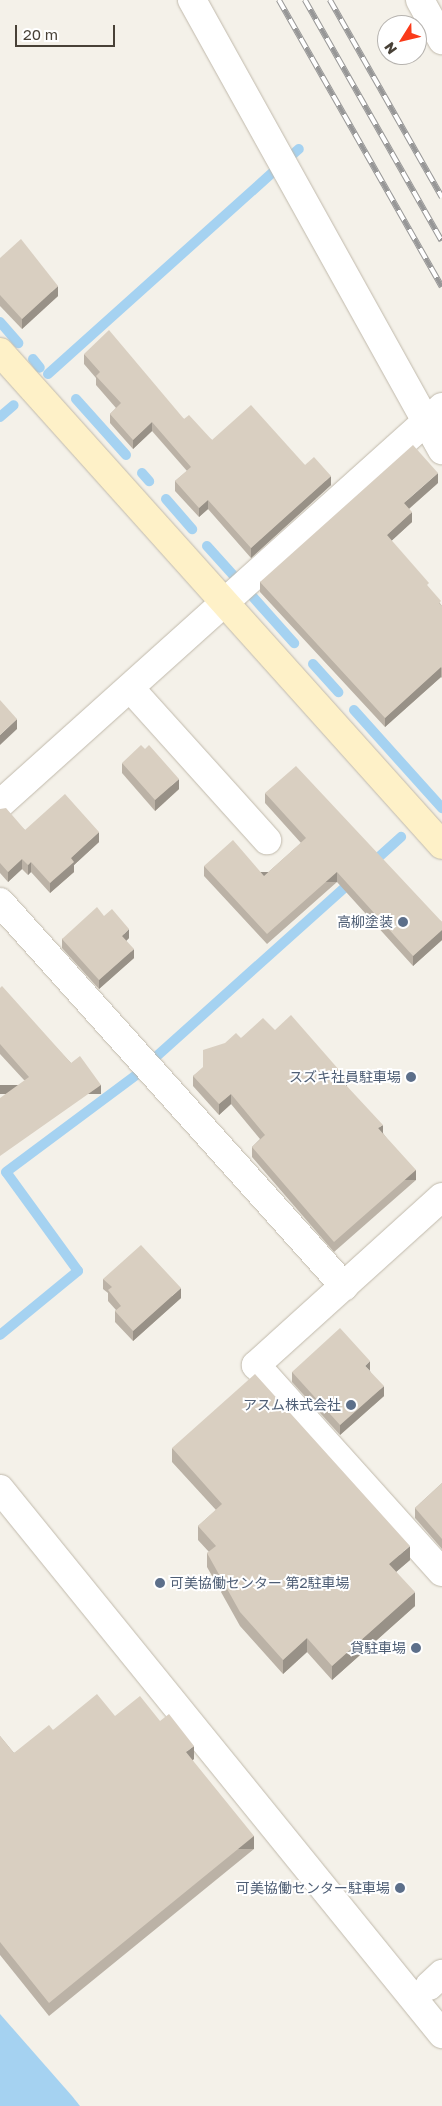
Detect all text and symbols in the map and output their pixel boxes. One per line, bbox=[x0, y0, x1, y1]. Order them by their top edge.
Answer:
scale bar bbox=[18, 15, 118, 47]
north arrow bbox=[377, 15, 427, 65]
text: 20 m bbox=[23, 25, 58, 43]
text: N bbox=[380, 39, 400, 58]
place label: 高柳塗装 bbox=[337, 914, 393, 930]
marker: 高柳塗装 bbox=[397, 916, 409, 928]
place label: スズキ社員駐車場 bbox=[289, 1069, 401, 1085]
marker: スズキ社員駐車場 bbox=[405, 1071, 417, 1083]
place label: アスム株式会社 bbox=[243, 1397, 341, 1413]
marker: アスム株式会社 bbox=[345, 1399, 357, 1411]
place label: 可美協働センター 第2駐車場 bbox=[170, 1575, 350, 1591]
marker: 可美協働センター 第2駐車場 bbox=[154, 1577, 166, 1589]
place label: 貸駐車場 bbox=[350, 1640, 406, 1656]
marker: 貸駐車場 bbox=[410, 1642, 422, 1654]
place label: 可美協働センター駐車場 bbox=[236, 1880, 390, 1896]
marker: 可美協働センター駐車場 bbox=[394, 1882, 406, 1894]

